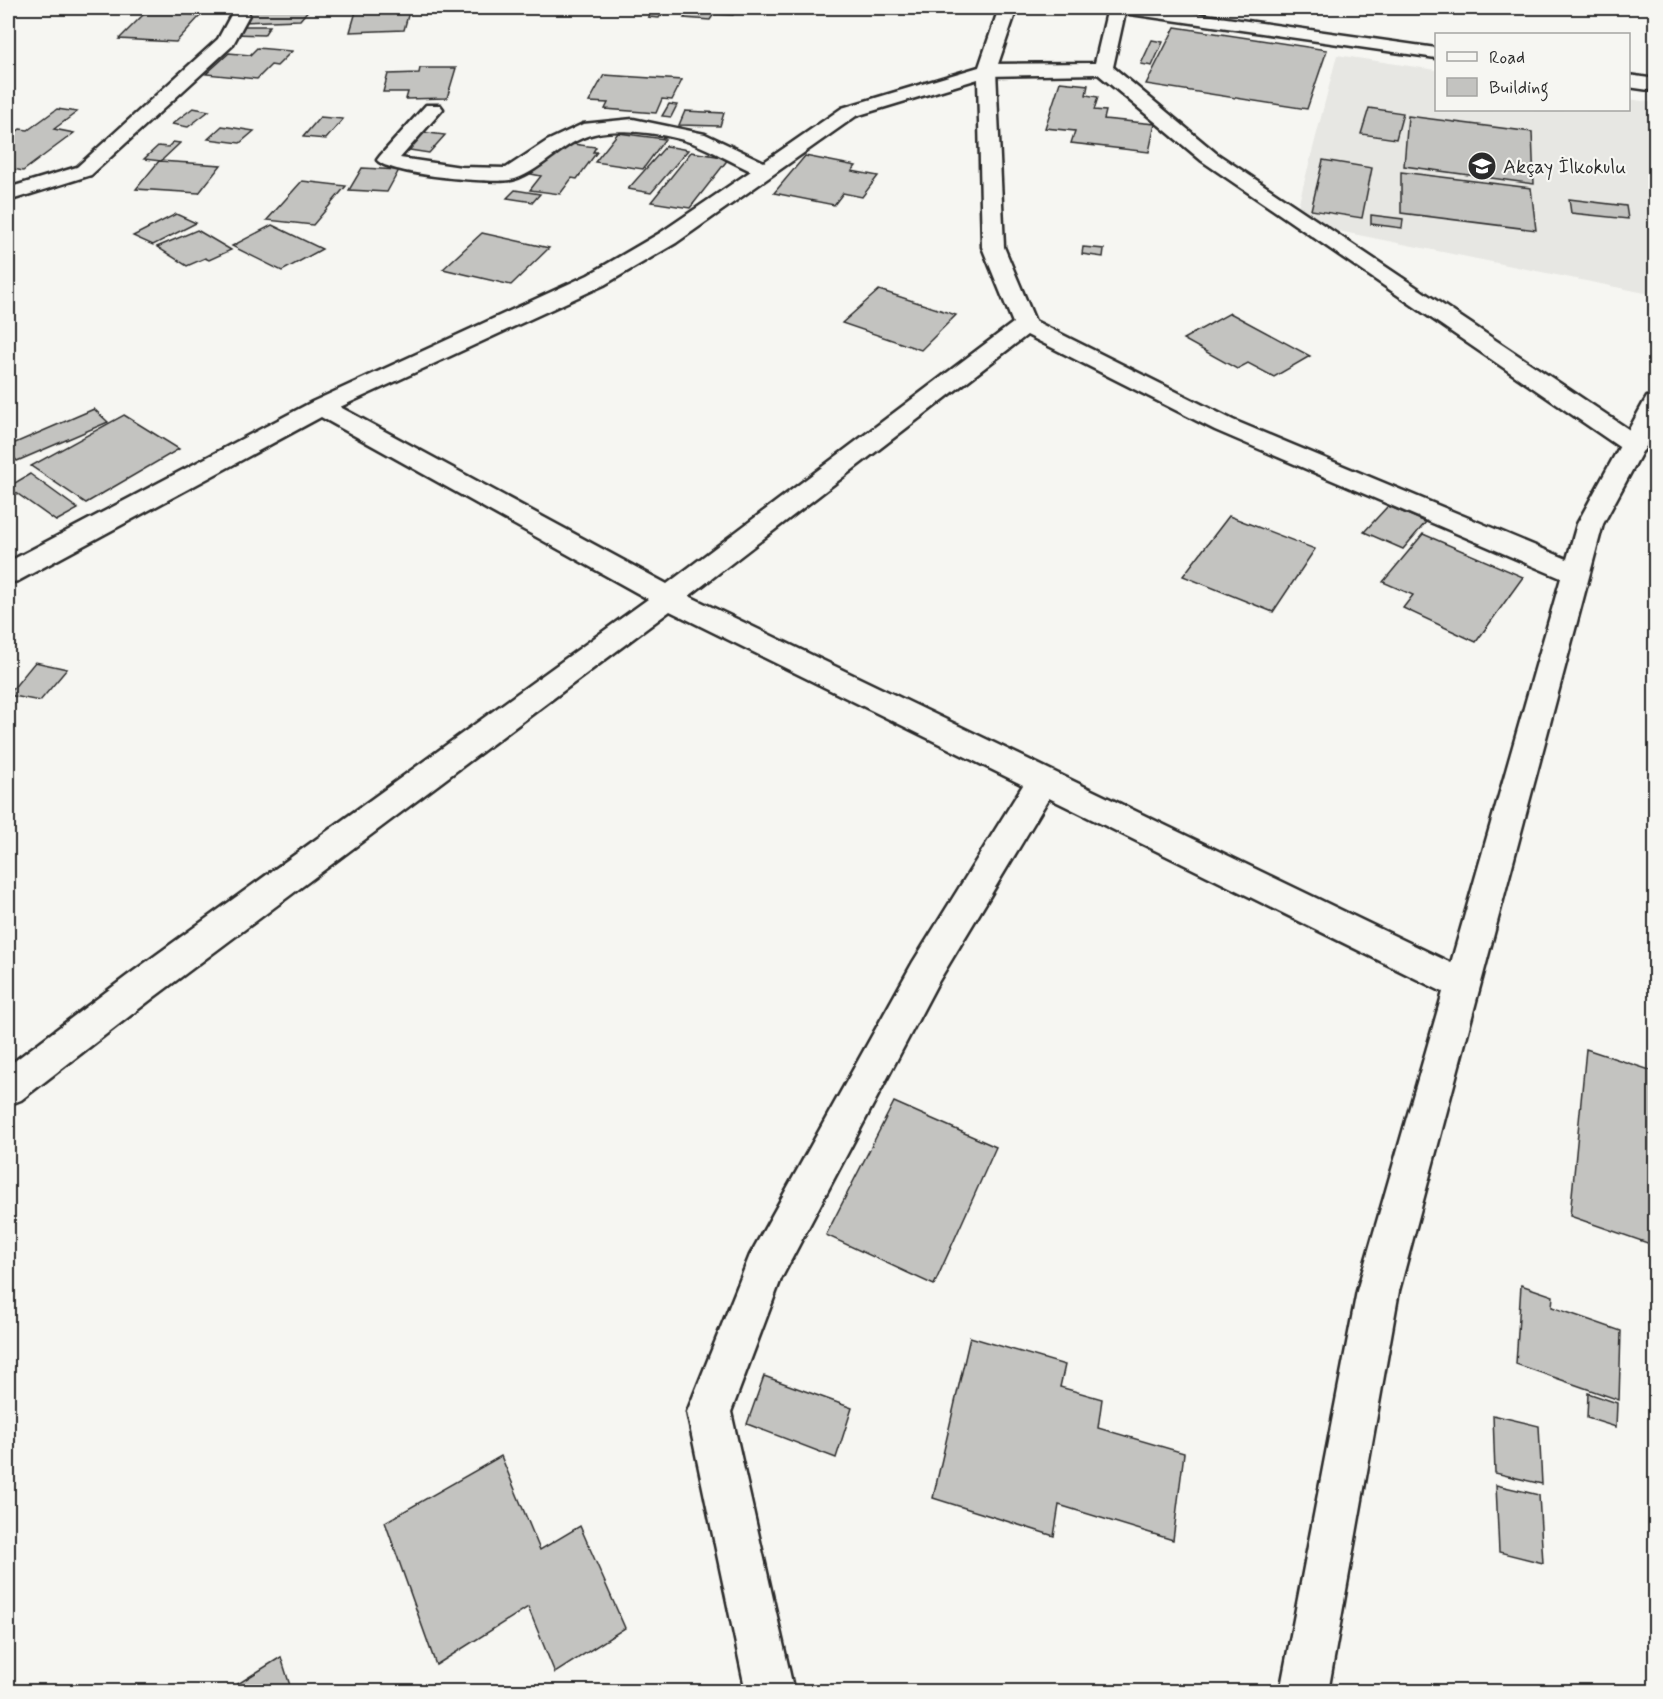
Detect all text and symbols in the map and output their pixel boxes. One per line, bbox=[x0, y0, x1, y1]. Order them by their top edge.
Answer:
legend bbox=[1435, 33, 1630, 111]
text: Road bbox=[1489, 46, 1525, 70]
text: Building bbox=[1489, 76, 1549, 102]
school or university icon: Akçay İlkokulu bbox=[1466, 150, 1498, 182]
place label: Akçay İlkokulu bbox=[1503, 154, 1626, 181]

